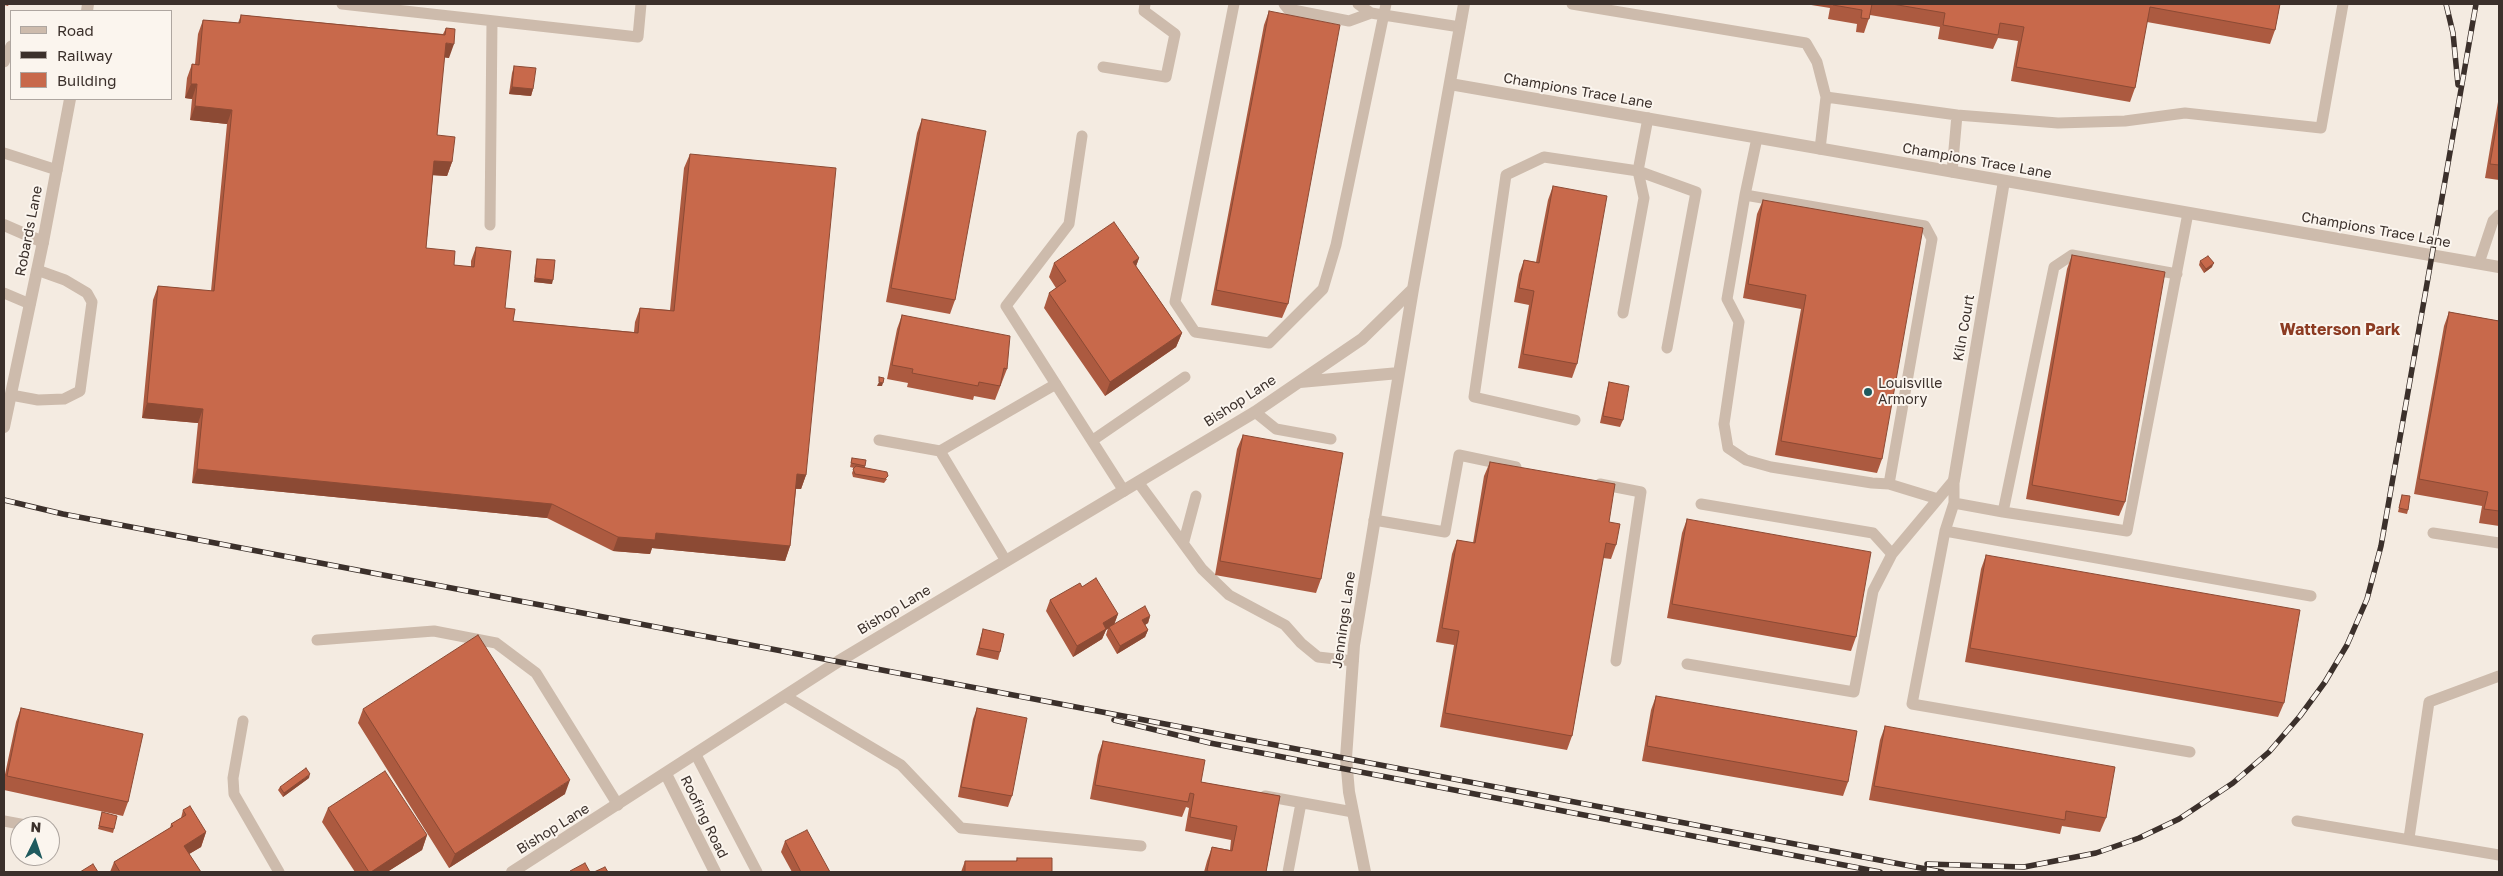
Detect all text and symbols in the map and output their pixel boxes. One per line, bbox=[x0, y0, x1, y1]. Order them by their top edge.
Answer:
legend bbox=[10, 10, 172, 100]
text: Road bbox=[57, 21, 94, 39]
text: Railway bbox=[57, 46, 113, 64]
street label: Champions Trace Lane bbox=[1502, 70, 1654, 112]
text: Building bbox=[57, 71, 117, 89]
street label: Champions Trace Lane bbox=[1901, 140, 2053, 182]
street label: Robards Lane bbox=[12, 184, 46, 278]
street label: Champions Trace Lane bbox=[2300, 209, 2452, 251]
street label: Kiln Court bbox=[1950, 293, 1978, 363]
district label: Watterson Park bbox=[2280, 320, 2400, 340]
street label: Bishop Lane bbox=[1201, 372, 1279, 430]
place label: Louisville Armory bbox=[1878, 376, 1942, 408]
marker: Louisville Armory bbox=[1862, 386, 1874, 398]
street label: Jennings Lane bbox=[1329, 570, 1359, 670]
street label: Bishop Lane bbox=[854, 582, 934, 638]
street label: Roofing Road bbox=[677, 773, 731, 861]
street label: Bishop Lane bbox=[514, 800, 592, 858]
north arrow bbox=[10, 816, 60, 866]
text: N bbox=[30, 818, 42, 835]

